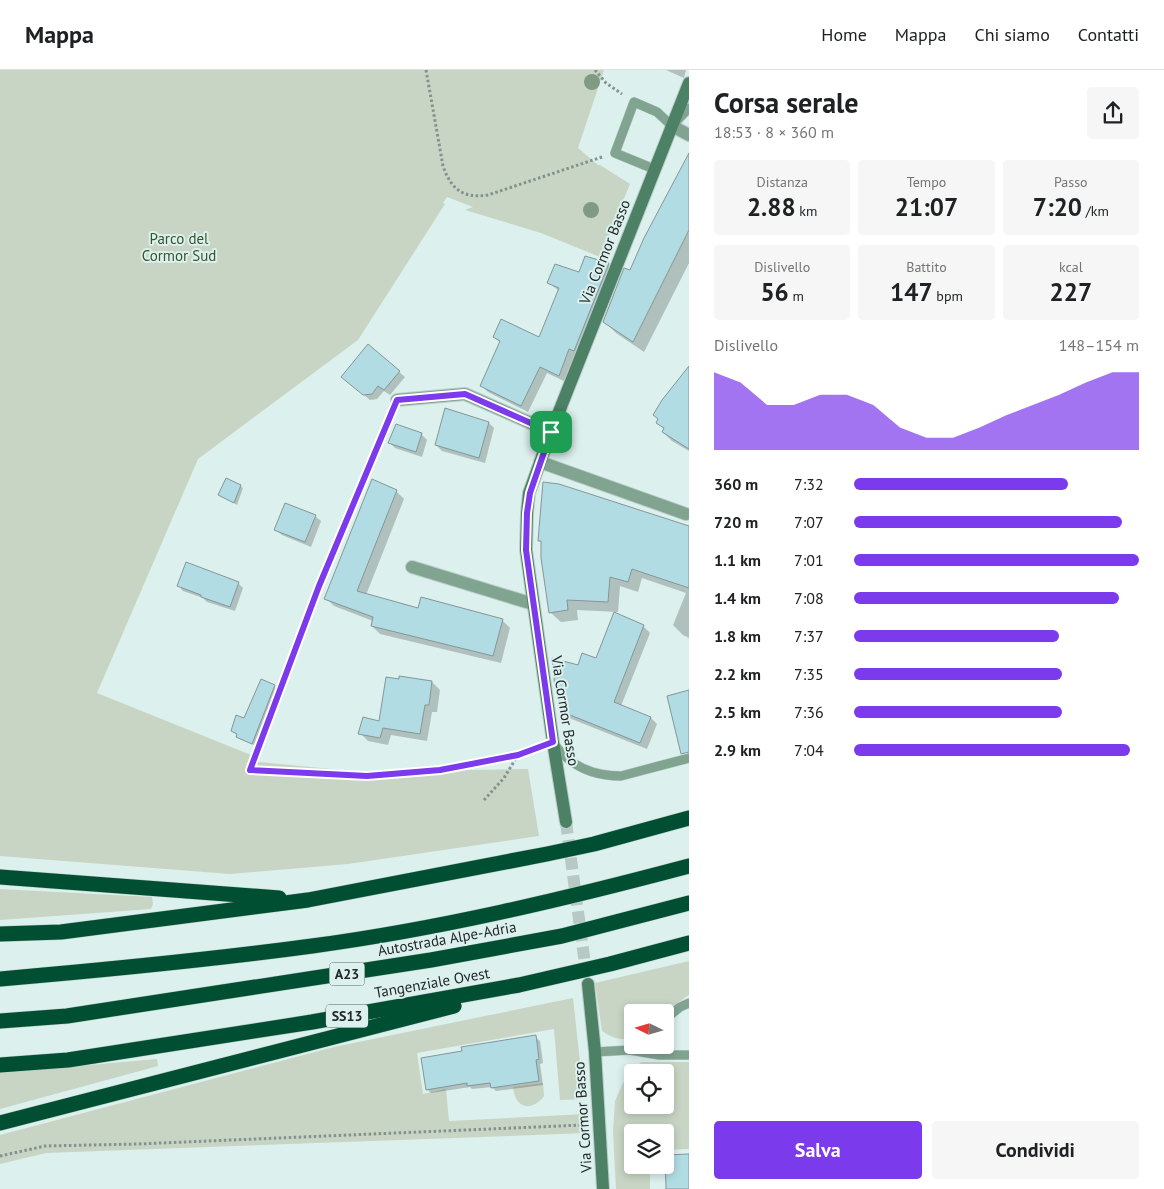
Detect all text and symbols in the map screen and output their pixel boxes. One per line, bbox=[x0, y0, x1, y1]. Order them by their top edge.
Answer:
text: Mappa bbox=[25, 19, 94, 50]
text: Home bbox=[821, 23, 867, 46]
text: Mappa bbox=[895, 23, 946, 46]
text: Chi siamo bbox=[974, 23, 1050, 46]
text: Contatti bbox=[1078, 23, 1139, 46]
text: Corsa serale bbox=[714, 84, 859, 121]
button: share bbox=[1087, 87, 1139, 139]
text: 18:53 · 8 × 360 m bbox=[714, 122, 834, 142]
text: Distanza bbox=[756, 173, 808, 191]
text: Tempo bbox=[907, 173, 946, 191]
text: Passo bbox=[1054, 173, 1088, 191]
text: 2.88 bbox=[747, 191, 796, 223]
text: 21:07 bbox=[895, 191, 958, 223]
text: 7:20 bbox=[1033, 191, 1082, 223]
street label: Via Cormor Basso bbox=[574, 197, 634, 308]
text: km bbox=[796, 202, 817, 220]
text: /km bbox=[1082, 202, 1109, 220]
park label: Parco del Cormor Sud bbox=[142, 229, 216, 265]
text: Dislivello bbox=[754, 258, 810, 276]
text: Battito bbox=[906, 258, 947, 276]
text: kcal bbox=[1059, 258, 1083, 276]
text: 56 bbox=[760, 276, 789, 308]
text: 147 bbox=[890, 276, 933, 308]
text: 227 bbox=[1050, 276, 1092, 308]
text: m bbox=[789, 287, 804, 305]
text: bpm bbox=[933, 287, 963, 305]
text: Dislivello bbox=[714, 335, 778, 355]
text: 148–154 m bbox=[1059, 335, 1139, 355]
pin bbox=[530, 411, 572, 453]
icon: arrive bbox=[537, 418, 565, 446]
text: 360 m bbox=[714, 474, 758, 494]
text: 7:32 bbox=[794, 474, 824, 494]
text: 720 m bbox=[714, 512, 758, 532]
text: 7:07 bbox=[794, 512, 824, 532]
text: 1.1 km bbox=[714, 550, 761, 570]
text: 7:01 bbox=[794, 550, 824, 570]
text: 1.4 km bbox=[714, 588, 761, 608]
text: 7:08 bbox=[794, 588, 824, 608]
text: 1.8 km bbox=[714, 626, 761, 646]
text: 7:37 bbox=[794, 626, 824, 646]
street label: Via Cormor Basso bbox=[547, 653, 584, 767]
text: 2.2 km bbox=[714, 664, 761, 684]
text: 7:35 bbox=[794, 664, 824, 684]
text: 2.5 km bbox=[714, 702, 761, 722]
text: 7:36 bbox=[794, 702, 824, 722]
text: 2.9 km bbox=[714, 740, 761, 760]
text: 7:04 bbox=[794, 740, 824, 760]
street label: Autostrada Alpe-Adria bbox=[376, 917, 518, 960]
road number: A23 bbox=[330, 962, 364, 986]
street label: Tangenziale Ovest bbox=[373, 963, 491, 1002]
road number: SS13 bbox=[326, 1004, 368, 1028]
north arrow bbox=[624, 1004, 674, 1054]
map controls bbox=[624, 1004, 674, 1174]
street label: Via Cormor Basso bbox=[569, 1061, 596, 1174]
button: locate bbox=[624, 1064, 674, 1114]
button: Salva bbox=[714, 1121, 922, 1179]
button: Condividi bbox=[932, 1121, 1139, 1179]
button: layers bbox=[624, 1124, 674, 1174]

